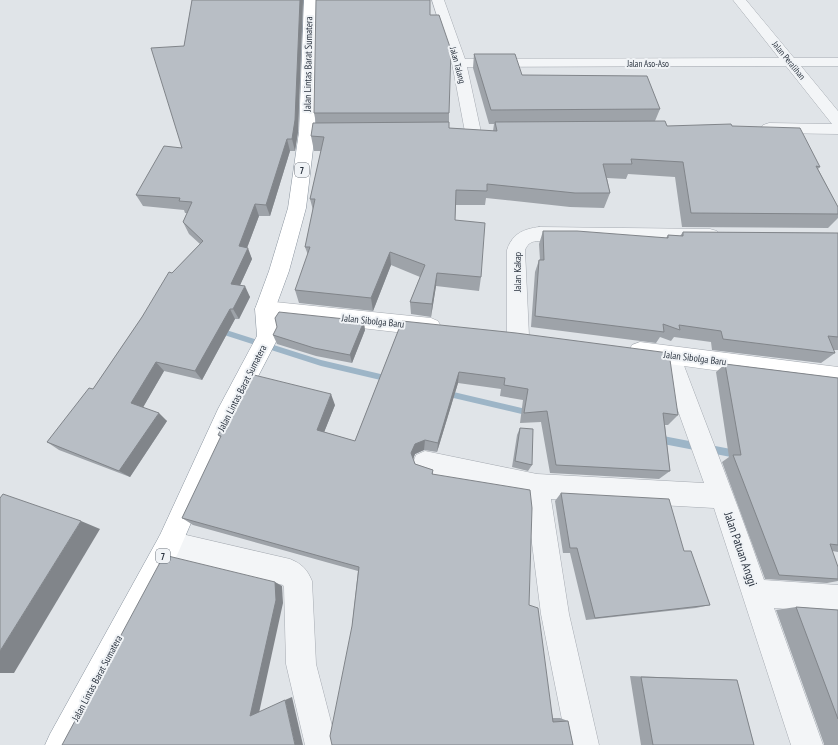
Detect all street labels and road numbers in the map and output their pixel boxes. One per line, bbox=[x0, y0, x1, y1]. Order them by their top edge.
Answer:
street label: Jalan Lintas Barat Sumatera bbox=[301, 16, 315, 113]
street label: Jalan Peralihan bbox=[769, 38, 808, 82]
street label: Jalan Talang bbox=[448, 44, 468, 85]
street label: Jalan Aso-Aso bbox=[626, 58, 669, 69]
road number: 7 bbox=[295, 163, 309, 177]
street label: Jalan Kakap bbox=[511, 252, 524, 293]
street label: Jalan Sibolga Baru bbox=[340, 311, 405, 331]
street label: Jalan Lintas Barat Sumatera bbox=[214, 343, 269, 434]
street label: Jalan Sibolga Baru bbox=[662, 348, 727, 368]
street label: Jalan Patuan Anggi bbox=[721, 509, 761, 588]
road number: 7 bbox=[156, 549, 170, 563]
street label: Jalan Lintas Barat Sumatera bbox=[68, 633, 125, 724]

